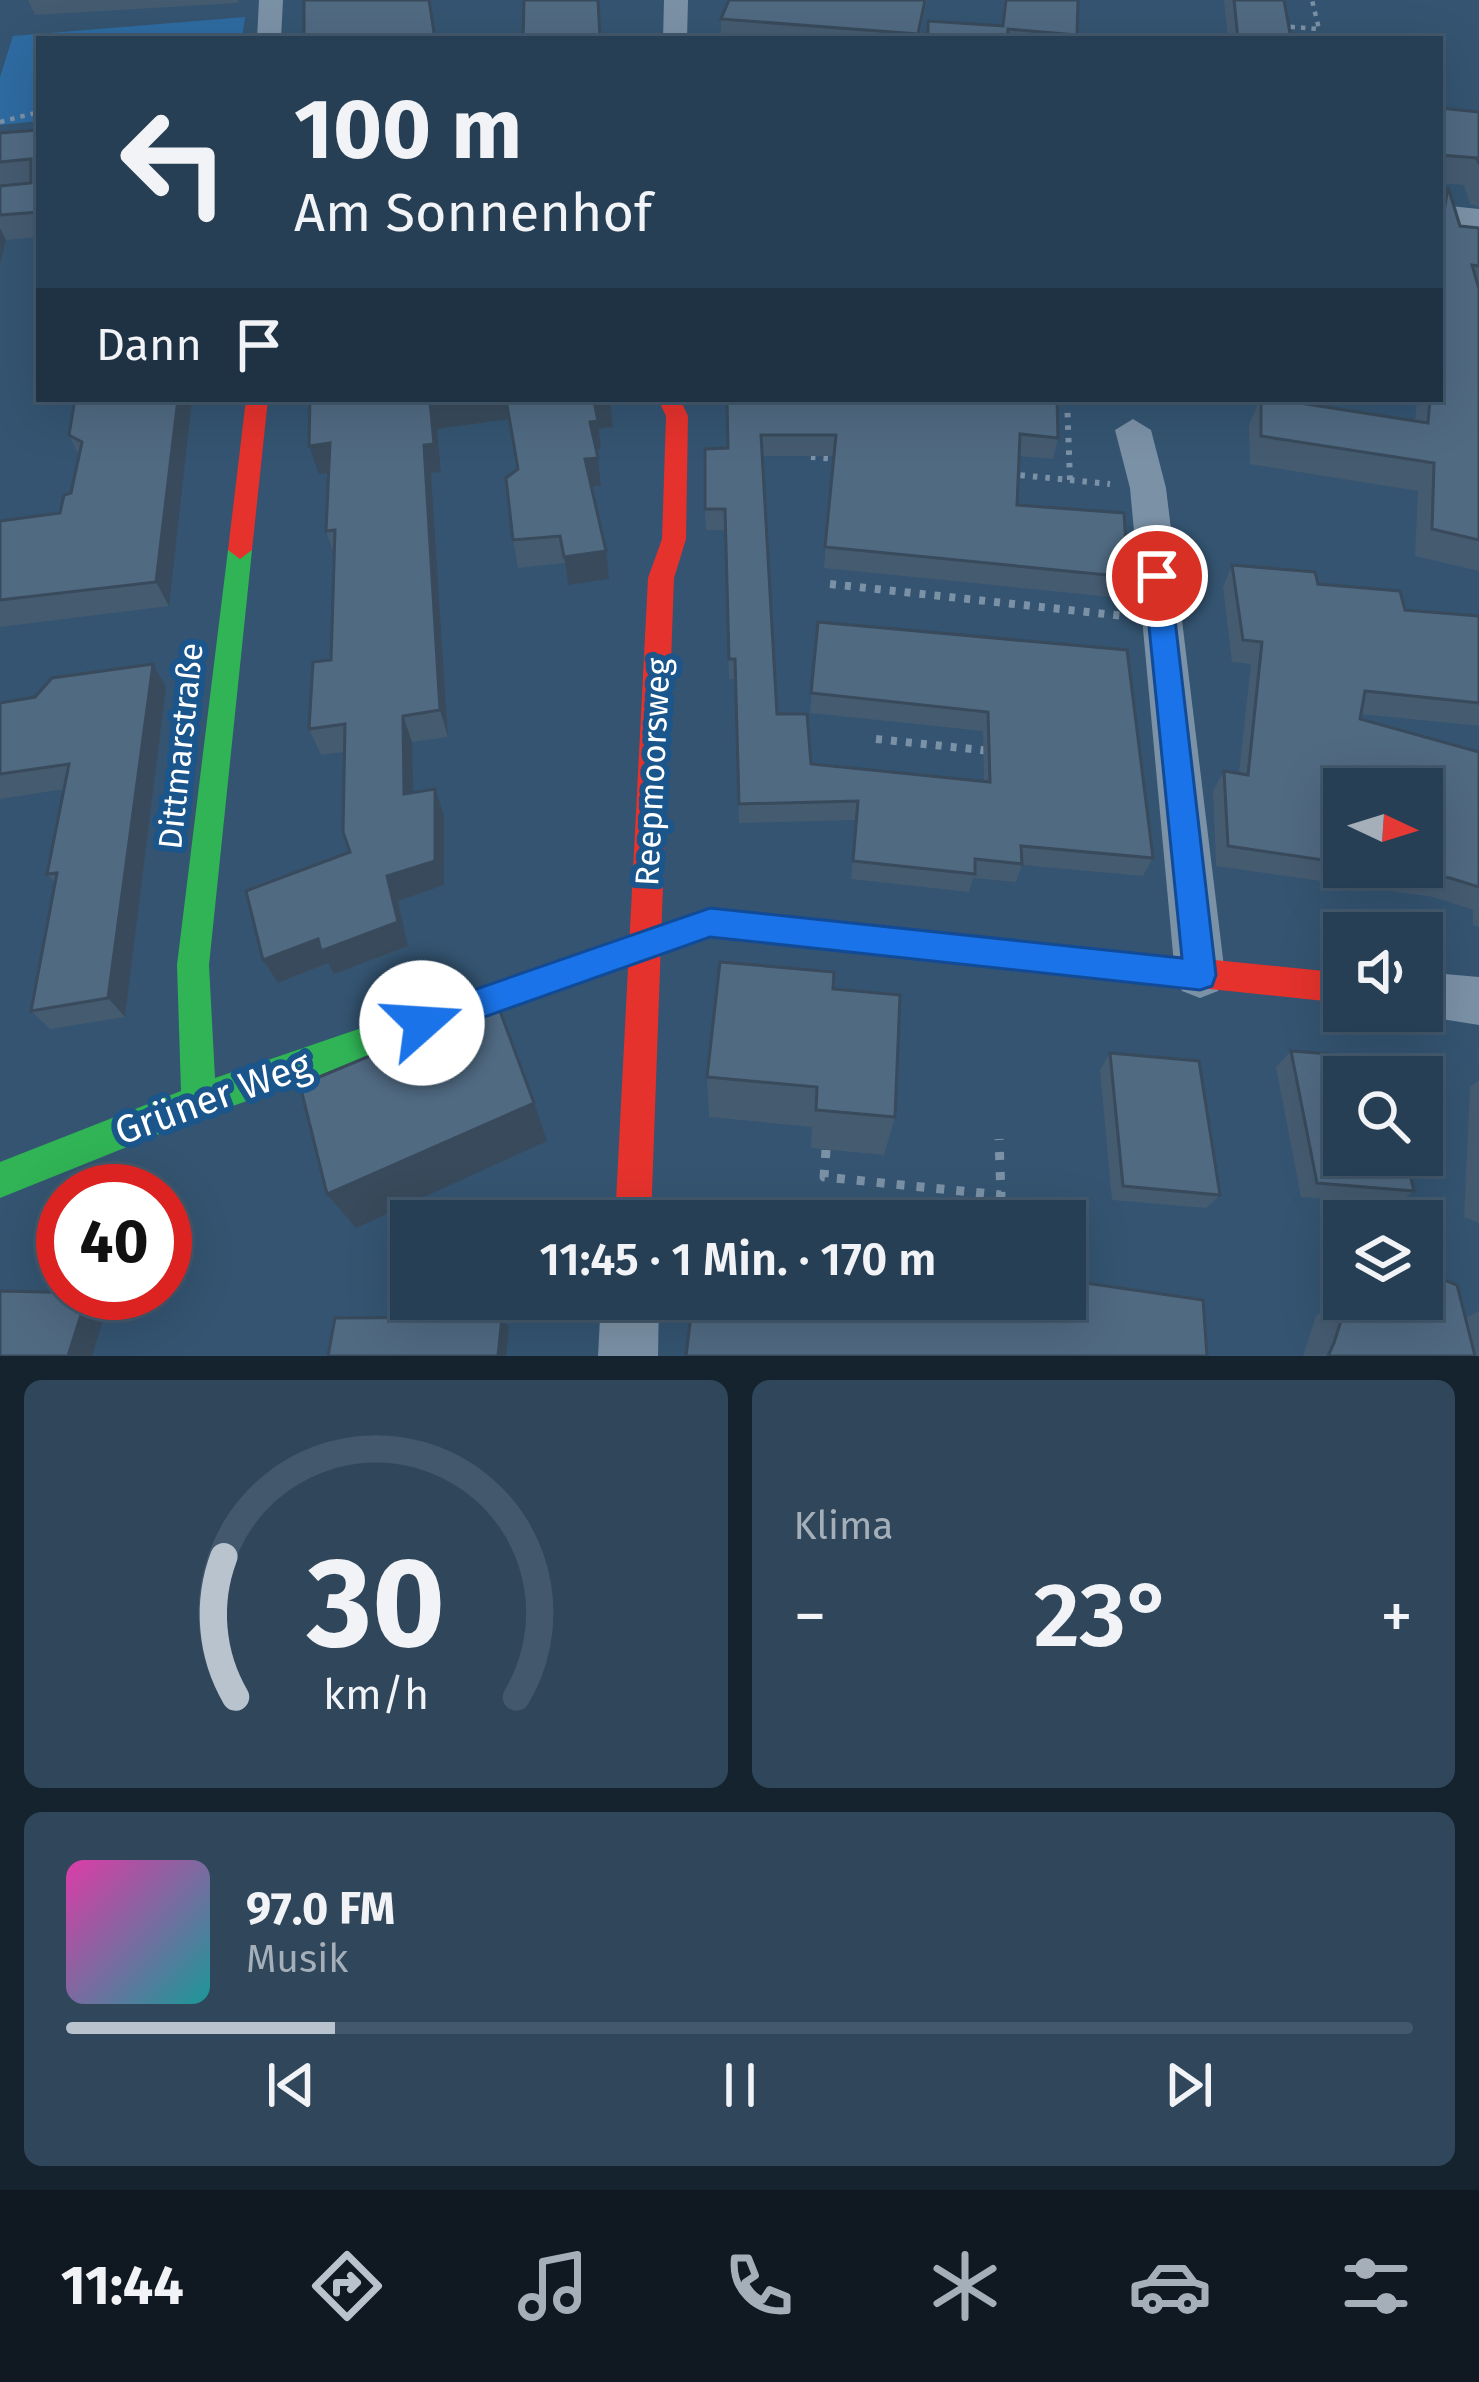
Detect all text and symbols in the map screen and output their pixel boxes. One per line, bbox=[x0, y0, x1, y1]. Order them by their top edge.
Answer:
text: 100 m bbox=[294, 79, 522, 180]
icon: left bbox=[96, 84, 252, 240]
text: Am Sonnenhof bbox=[294, 181, 652, 245]
icon: arrive bbox=[226, 312, 292, 378]
text: Dann bbox=[96, 318, 202, 372]
pin bbox=[1106, 525, 1208, 627]
icon: arrive bbox=[1124, 543, 1190, 609]
street label: Dittmarstraße bbox=[150, 641, 212, 851]
street label: Reepmoorsweg bbox=[627, 656, 679, 887]
north arrow bbox=[1323, 768, 1443, 888]
map controls bbox=[1323, 768, 1443, 1320]
button: sound bbox=[1323, 912, 1443, 1032]
position arrow bbox=[359, 960, 485, 1086]
street label: Grüner Weg bbox=[109, 1041, 318, 1155]
button: search bbox=[1323, 1056, 1443, 1176]
speed limit sign: 40 bbox=[36, 1164, 192, 1320]
button: layers bbox=[1323, 1200, 1443, 1320]
text: 11:45 · 1 Min. · 170 m bbox=[539, 1233, 937, 1287]
text: Klima bbox=[794, 1503, 894, 1549]
text: 30 bbox=[306, 1529, 445, 1679]
text: 23° bbox=[1034, 1562, 1173, 1670]
text: − bbox=[794, 1577, 827, 1656]
text: + bbox=[1380, 1577, 1413, 1656]
text: km/h bbox=[323, 1669, 429, 1720]
text: 97.0 FM bbox=[246, 1882, 395, 1936]
text: Musik bbox=[246, 1936, 348, 1982]
icon: previous bbox=[258, 2052, 324, 2118]
icon: pause bbox=[707, 2052, 773, 2118]
icon: next bbox=[1156, 2052, 1222, 2118]
icon: directions bbox=[305, 2244, 389, 2328]
icon: music bbox=[511, 2244, 595, 2328]
icon: phone bbox=[717, 2244, 801, 2328]
icon: climate bbox=[923, 2244, 1007, 2328]
icon: car bbox=[1128, 2244, 1212, 2328]
icon: filters bbox=[1334, 2244, 1418, 2328]
text: 11:44 bbox=[61, 2254, 184, 2318]

